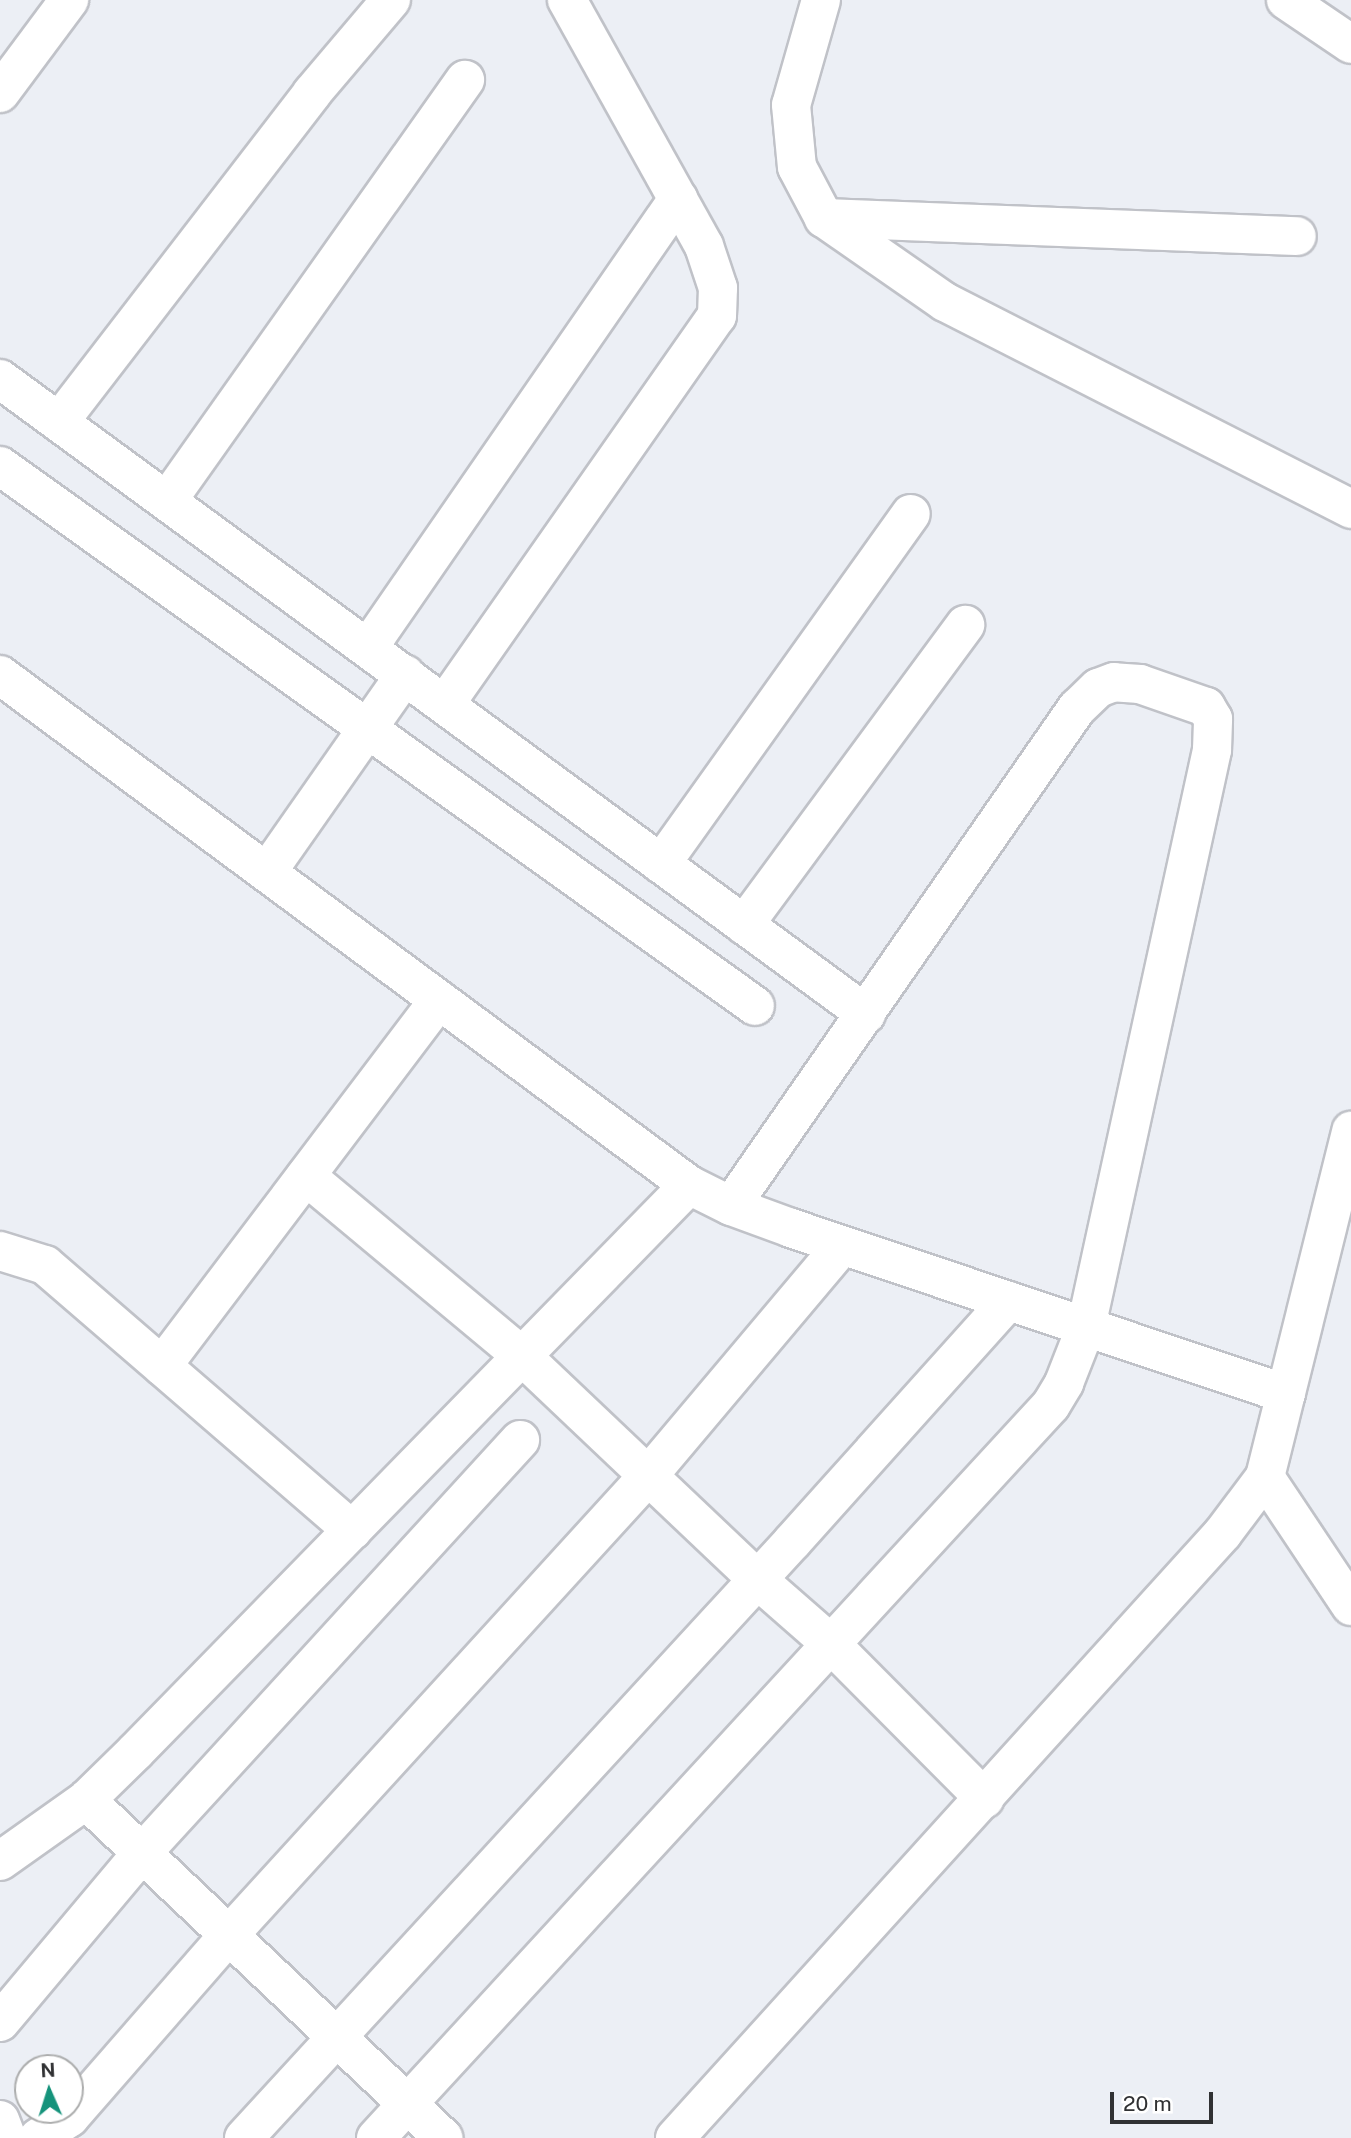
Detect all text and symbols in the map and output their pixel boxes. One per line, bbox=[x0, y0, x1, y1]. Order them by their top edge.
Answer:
north arrow bbox=[14, 2054, 84, 2124]
text: N bbox=[40, 2059, 56, 2081]
scale bar bbox=[1113, 2078, 1216, 2122]
text: 20 m bbox=[1123, 2091, 1172, 2116]

